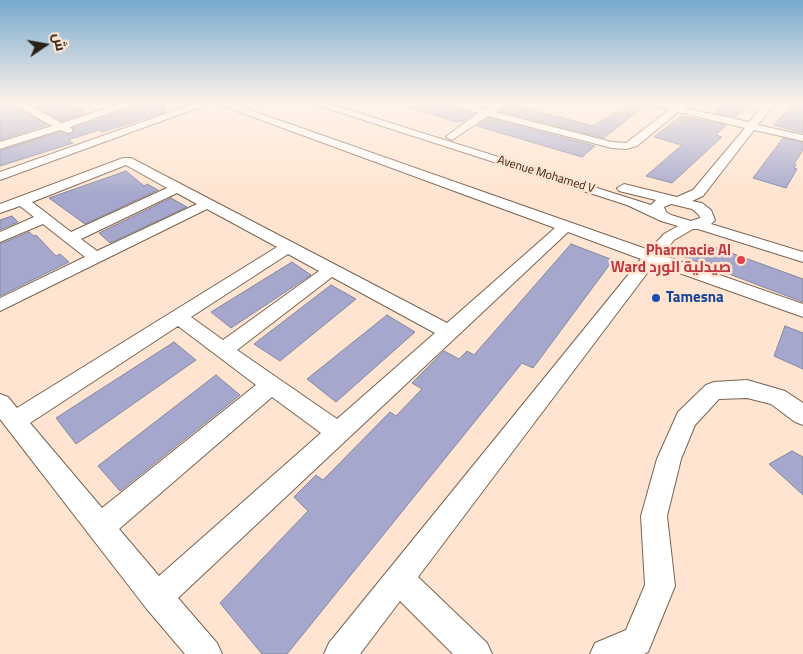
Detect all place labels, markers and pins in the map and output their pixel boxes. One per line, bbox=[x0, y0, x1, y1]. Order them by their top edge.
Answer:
place label: Pharmacie Al Ward صيدلية الورد bbox=[611, 242, 731, 277]
marker: Pharmacie Al Ward صيدلية الورد bbox=[735, 254, 747, 266]
place label: Tamesna bbox=[666, 289, 724, 307]
marker: Tamesna bbox=[650, 292, 662, 304]

